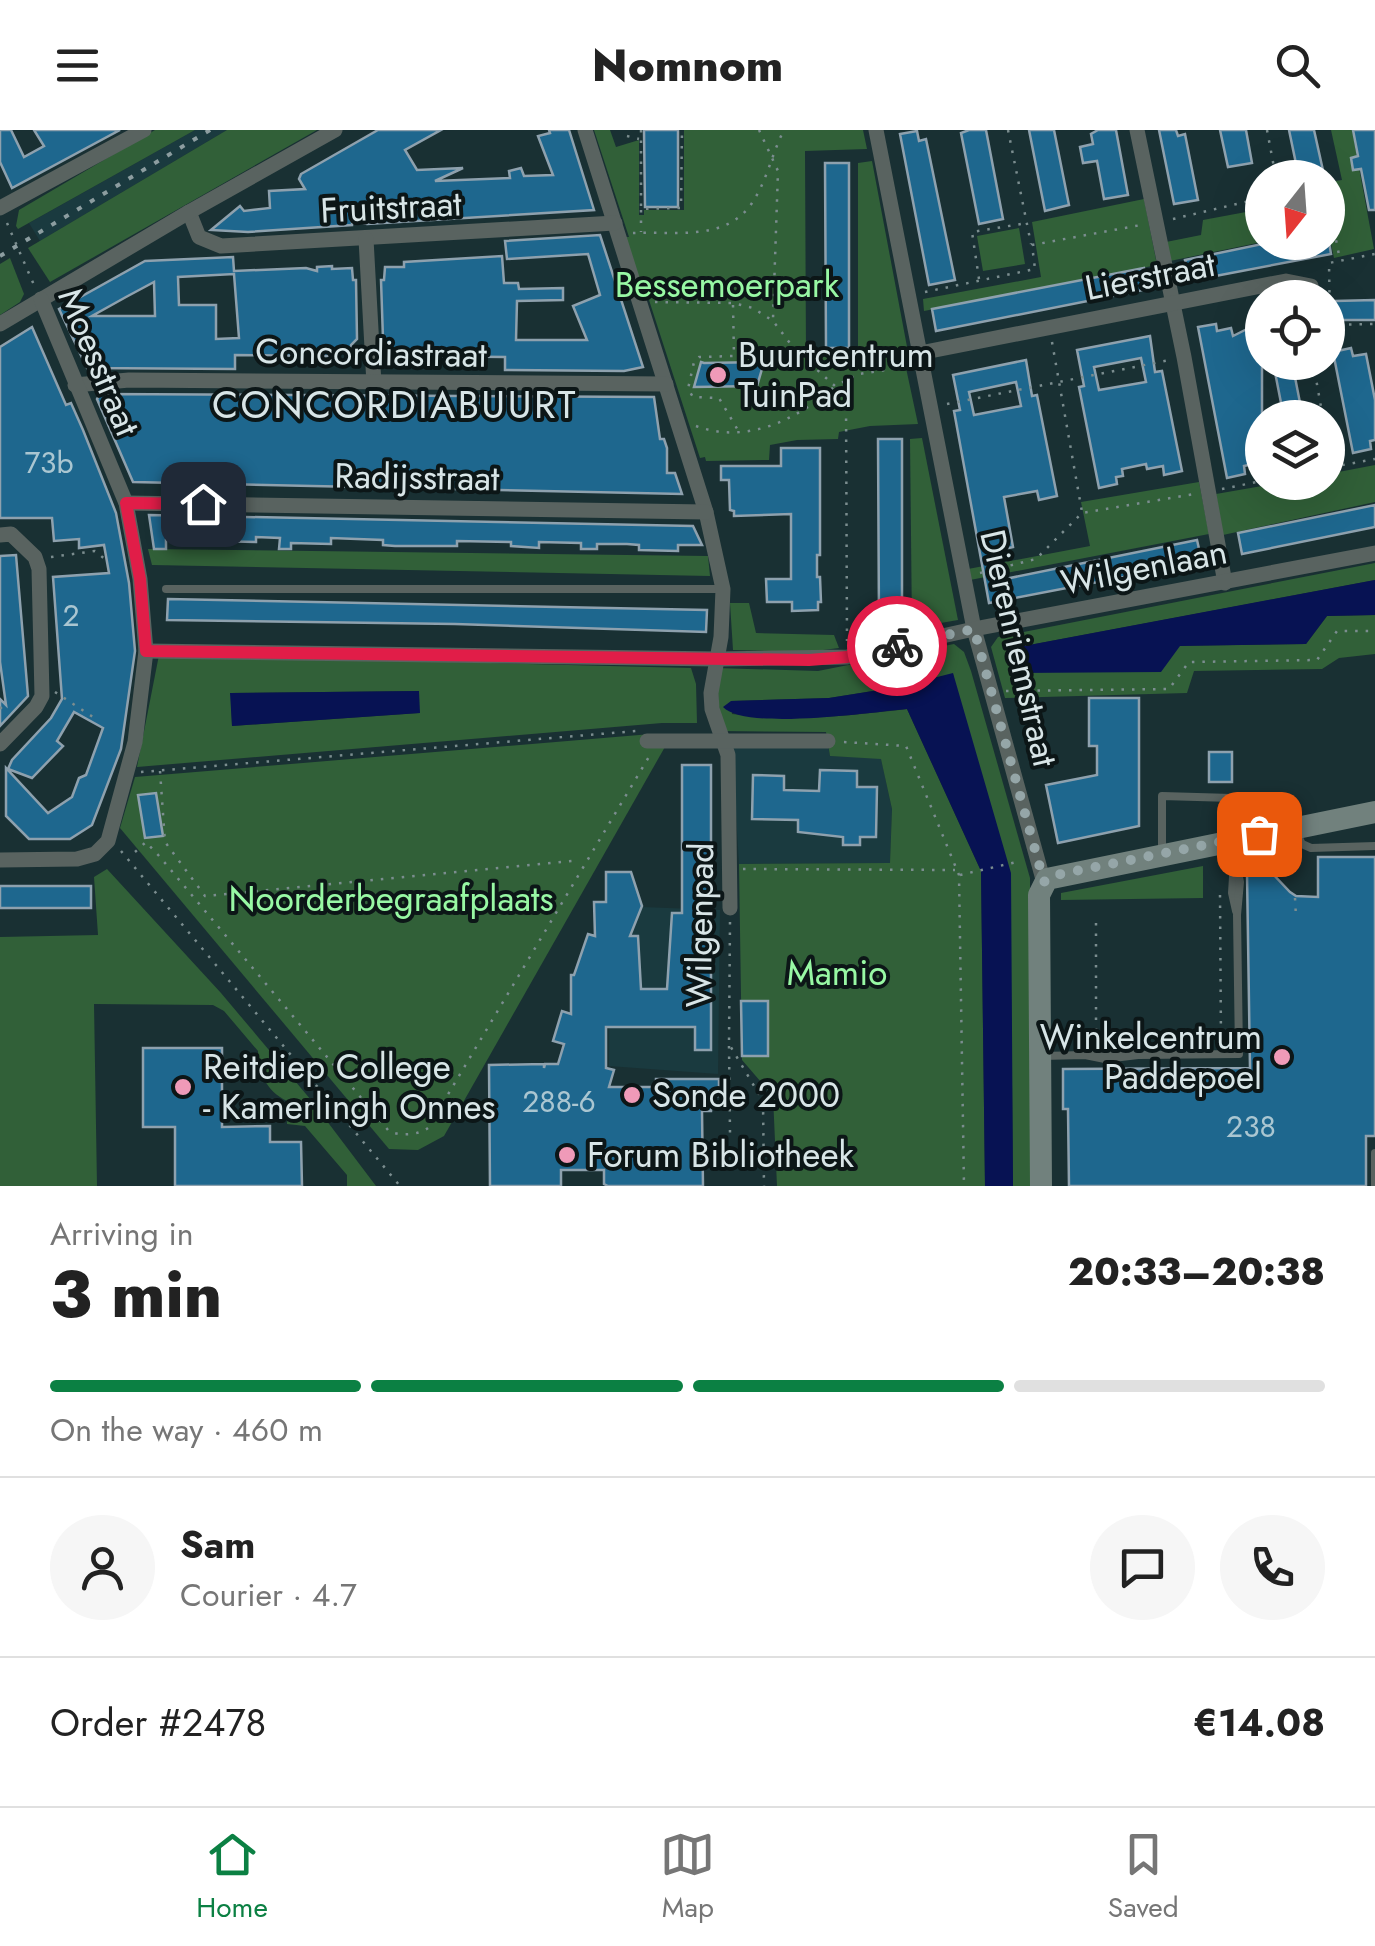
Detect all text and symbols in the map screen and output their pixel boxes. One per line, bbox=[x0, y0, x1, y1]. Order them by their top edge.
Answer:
text: Nomnom bbox=[592, 33, 783, 98]
icon: menu bbox=[50, 38, 105, 93]
icon: search bbox=[1270, 38, 1325, 93]
north arrow bbox=[1245, 160, 1345, 260]
map controls bbox=[1245, 160, 1345, 500]
street label: Fruitstraat bbox=[319, 178, 463, 236]
street label: Lierstraat bbox=[1081, 239, 1220, 313]
park label: Bessemoerpark bbox=[615, 260, 840, 310]
street label: Moesstraat bbox=[45, 280, 153, 444]
button: locate bbox=[1245, 280, 1345, 380]
street label: Concordiastraat bbox=[255, 326, 488, 380]
place label: Buurtcentrum TuinPad bbox=[738, 330, 934, 420]
marker: Buurtcentrum TuinPad bbox=[707, 364, 729, 386]
district label: CONCORDIABUURT bbox=[212, 377, 578, 432]
button: layers bbox=[1245, 400, 1345, 500]
house number: 73b bbox=[24, 441, 74, 484]
street label: Radijsstraat bbox=[334, 451, 500, 503]
pin bbox=[161, 462, 246, 547]
icon: home bbox=[176, 477, 231, 532]
street label: Dierenriemstraat bbox=[967, 525, 1071, 772]
street label: Wilgenlaan bbox=[1057, 526, 1231, 608]
house number: 2 bbox=[62, 594, 80, 637]
courier bbox=[847, 596, 947, 696]
icon: bike bbox=[870, 619, 925, 674]
pin bbox=[1217, 792, 1302, 877]
icon: bag bbox=[1232, 807, 1287, 862]
street label: Wilgenpad bbox=[674, 842, 726, 1008]
park label: Noorderbegraafplaats bbox=[228, 874, 554, 924]
park label: Mamio bbox=[787, 948, 887, 998]
place label: Winkelcentrum Paddepoel bbox=[1040, 1012, 1262, 1102]
place label: Reitdiep College - Kamerlingh Onnes bbox=[203, 1042, 496, 1132]
marker: Winkelcentrum Paddepoel bbox=[1271, 1046, 1293, 1068]
place label: Sonde 2000 bbox=[652, 1070, 840, 1120]
marker: Reitdiep College - Kamerlingh Onnes bbox=[172, 1076, 194, 1098]
house number: 288-6 bbox=[522, 1080, 596, 1123]
marker: Sonde 2000 bbox=[621, 1084, 643, 1106]
house number: 238 bbox=[1226, 1105, 1276, 1148]
place label: Forum Bibliotheek bbox=[587, 1130, 854, 1180]
marker: Forum Bibliotheek bbox=[556, 1144, 578, 1166]
text: Arriving in bbox=[50, 1211, 194, 1257]
text: 20:33–20:38 bbox=[1068, 1244, 1325, 1299]
text: 3 min bbox=[50, 1247, 222, 1341]
text: On the way · 460 m bbox=[50, 1407, 323, 1453]
button: person bbox=[50, 1515, 155, 1620]
button: chat bbox=[1090, 1515, 1195, 1620]
button: phone bbox=[1220, 1515, 1325, 1620]
text: Sam bbox=[180, 1517, 255, 1572]
text: Courier · 4.7 bbox=[180, 1572, 357, 1618]
text: Order #2478 bbox=[50, 1695, 266, 1750]
text: €14.08 bbox=[1193, 1695, 1325, 1750]
tab: Home bbox=[196, 1827, 268, 1928]
tab: Map bbox=[660, 1827, 715, 1928]
tab: Saved bbox=[1108, 1827, 1179, 1928]

